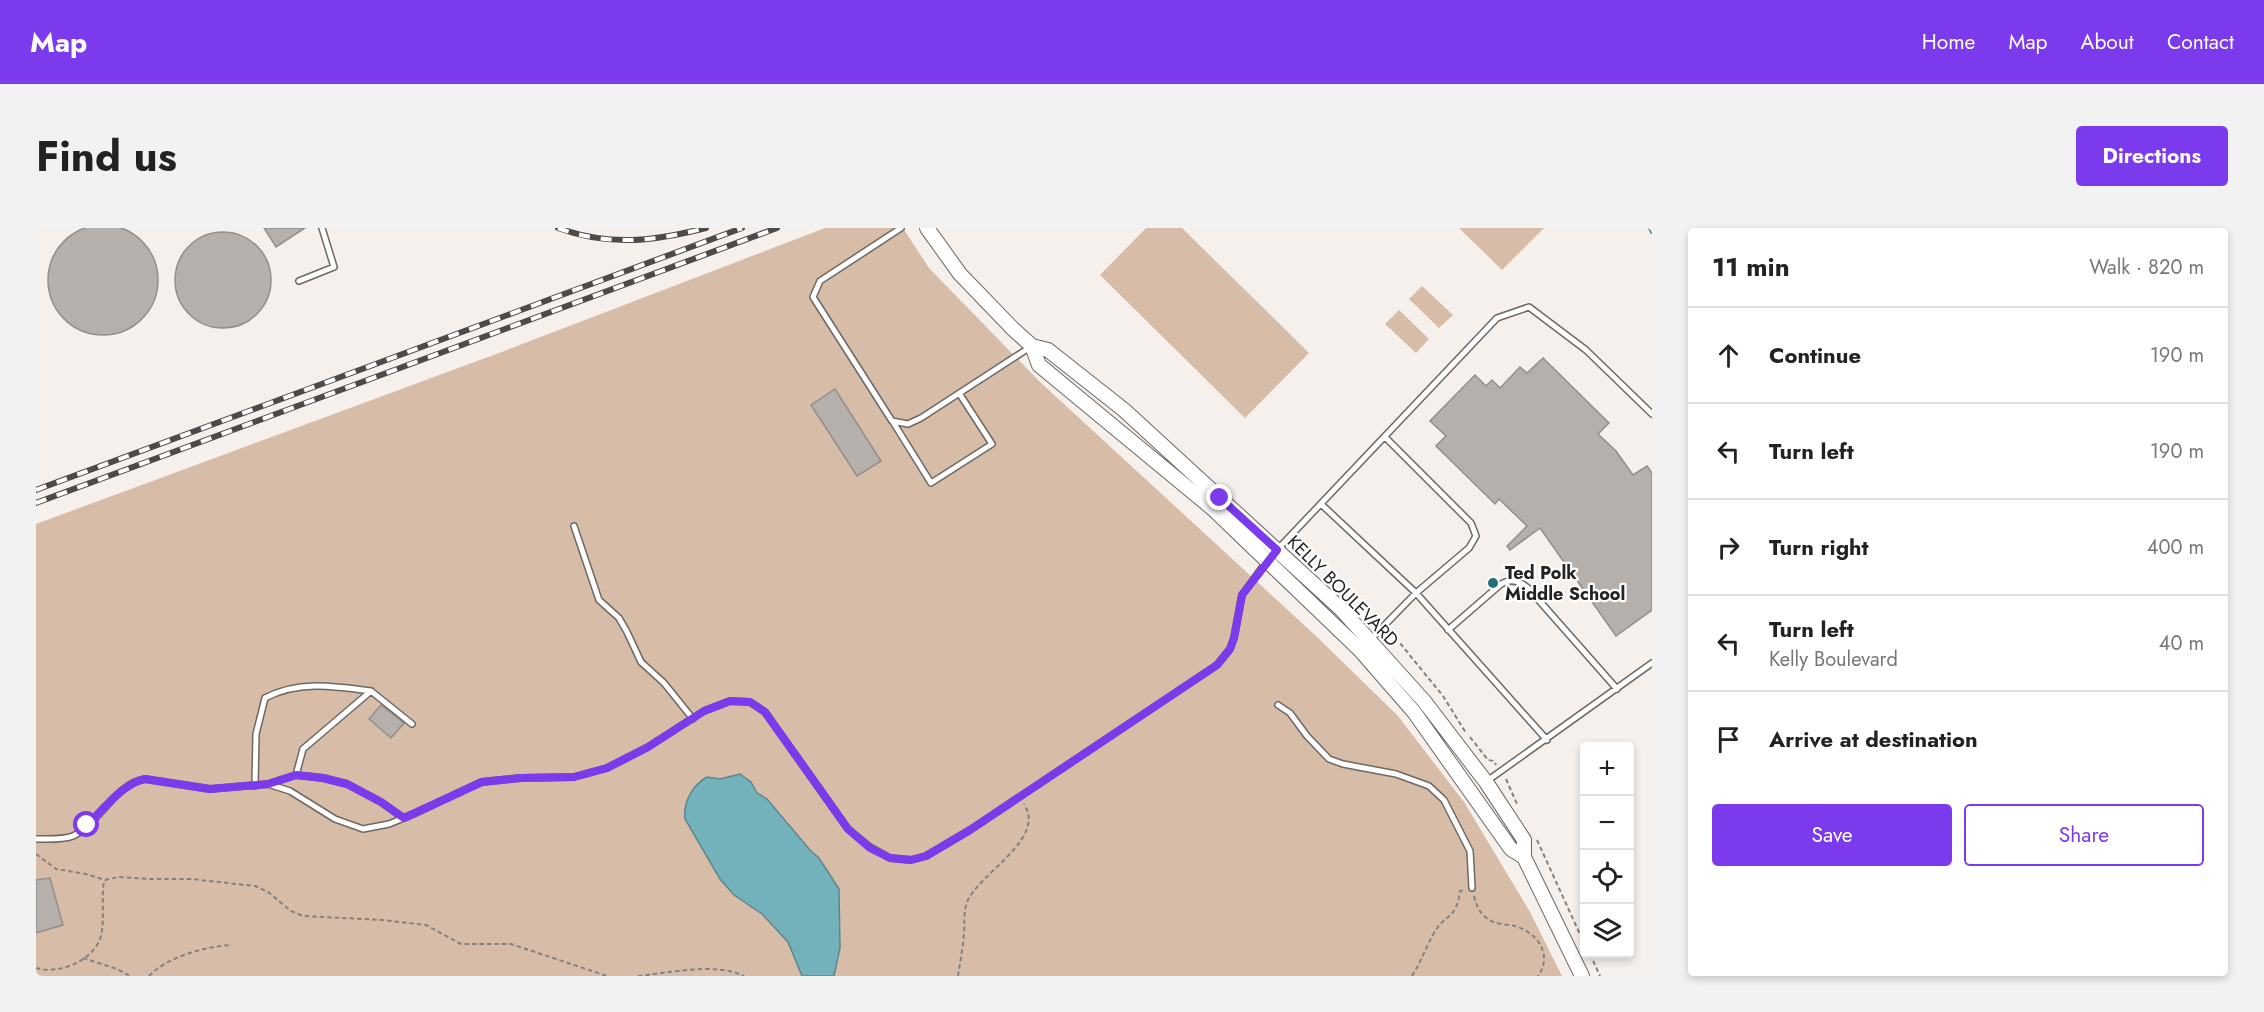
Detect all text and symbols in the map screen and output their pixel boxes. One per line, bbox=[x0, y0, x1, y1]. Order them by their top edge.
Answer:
text: Map bbox=[30, 22, 87, 63]
text: Home bbox=[1922, 27, 1975, 57]
text: Map bbox=[2008, 27, 2048, 57]
text: About bbox=[2081, 27, 2134, 57]
text: Contact bbox=[2167, 27, 2234, 57]
text: Find us bbox=[36, 126, 177, 187]
button: Directions bbox=[2076, 126, 2228, 186]
text: 11 min bbox=[1712, 248, 1790, 286]
text: Walk · 820 m bbox=[2089, 253, 2204, 282]
icon: ahead bbox=[1712, 339, 1745, 372]
text: Continue bbox=[1769, 339, 1861, 371]
text: 190 m bbox=[2150, 341, 2204, 370]
icon: left bbox=[1712, 435, 1745, 468]
text: Turn left bbox=[1769, 435, 1854, 467]
text: 190 m bbox=[2150, 437, 2204, 466]
route end bbox=[1206, 484, 1232, 510]
street label: KELLY BOULEVARD bbox=[1281, 529, 1405, 653]
icon: right bbox=[1712, 531, 1745, 564]
text: Turn right bbox=[1769, 531, 1869, 563]
text: 400 m bbox=[2147, 533, 2204, 562]
place label: Ted Polk Middle School bbox=[1505, 560, 1625, 607]
marker: Ted Polk Middle School bbox=[1486, 576, 1500, 590]
text: Turn left bbox=[1769, 613, 1854, 645]
icon: left bbox=[1712, 627, 1745, 660]
text: 40 m bbox=[2159, 629, 2204, 658]
text: Kelly Boulevard bbox=[1769, 645, 1898, 674]
icon: arrive bbox=[1712, 723, 1745, 756]
text: Arrive at destination bbox=[1769, 723, 1978, 755]
map controls bbox=[1580, 742, 1634, 958]
button: + bbox=[1580, 742, 1634, 796]
button: − bbox=[1580, 796, 1634, 850]
button: Save bbox=[1712, 804, 1952, 866]
button: Share bbox=[1964, 804, 2204, 866]
route start bbox=[73, 811, 99, 837]
button: locate bbox=[1580, 850, 1634, 904]
button: layers bbox=[1580, 904, 1634, 958]

